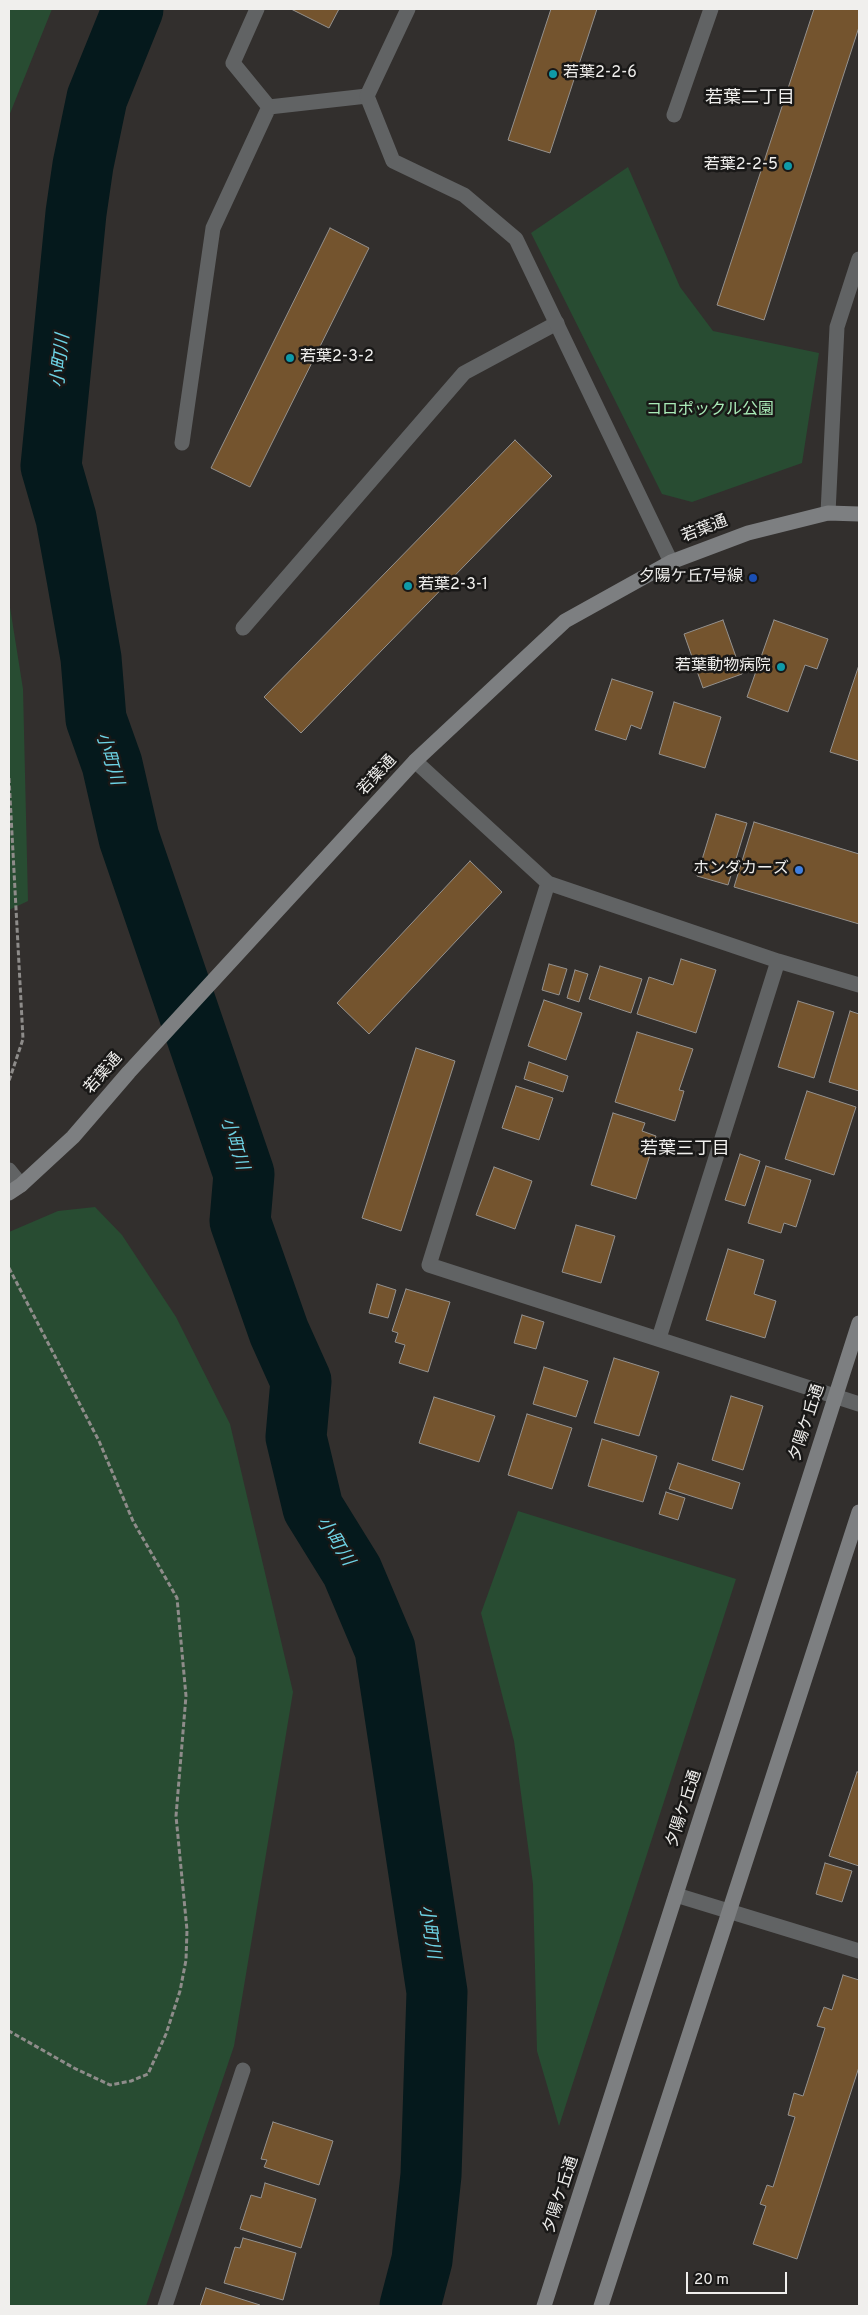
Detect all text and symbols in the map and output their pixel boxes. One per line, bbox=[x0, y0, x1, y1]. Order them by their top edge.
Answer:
place label: 若葉2-2-6 bbox=[563, 64, 637, 84]
marker: 若葉2-2-6 bbox=[547, 68, 559, 80]
district label: 若葉二丁目 bbox=[705, 88, 795, 110]
place label: 若葉2-2-5 bbox=[704, 156, 778, 176]
marker: 若葉2-2-5 bbox=[782, 160, 794, 172]
water label: 小町川 bbox=[48, 333, 76, 389]
place label: 若葉2-3-2 bbox=[300, 348, 374, 368]
marker: 若葉2-3-2 bbox=[284, 352, 296, 364]
park label: コロポックル公園 bbox=[646, 401, 774, 421]
street label: 若葉通 bbox=[679, 512, 731, 548]
place label: 夕陽ケ丘7号線 bbox=[639, 568, 743, 588]
marker: 夕陽ケ丘7号線 bbox=[747, 572, 759, 584]
place label: 若葉2-3-1 bbox=[418, 576, 488, 596]
marker: 若葉2-3-1 bbox=[402, 580, 414, 592]
place label: 若葉動物病院 bbox=[675, 657, 771, 677]
marker: 若葉動物病院 bbox=[775, 661, 787, 673]
water label: 小町川 bbox=[90, 730, 126, 788]
street label: 若葉通 bbox=[355, 752, 401, 800]
place label: ホンダカーズ bbox=[693, 860, 789, 880]
marker: ホンダカーズ bbox=[793, 864, 805, 876]
street label: 若葉通 bbox=[81, 1050, 127, 1098]
water label: 小町川 bbox=[214, 1115, 252, 1173]
district label: 若葉三丁目 bbox=[640, 1139, 730, 1161]
street label: 夕陽ケ丘通 bbox=[787, 1382, 829, 1464]
water label: 小町川 bbox=[311, 1513, 357, 1571]
street label: 夕陽ケ丘通 bbox=[664, 1768, 706, 1850]
water label: 小町川 bbox=[413, 1904, 443, 1960]
street label: 夕陽ケ丘通 bbox=[541, 2154, 583, 2236]
scale bar bbox=[688, 2262, 789, 2294]
text: 20 m bbox=[694, 2271, 729, 2290]

